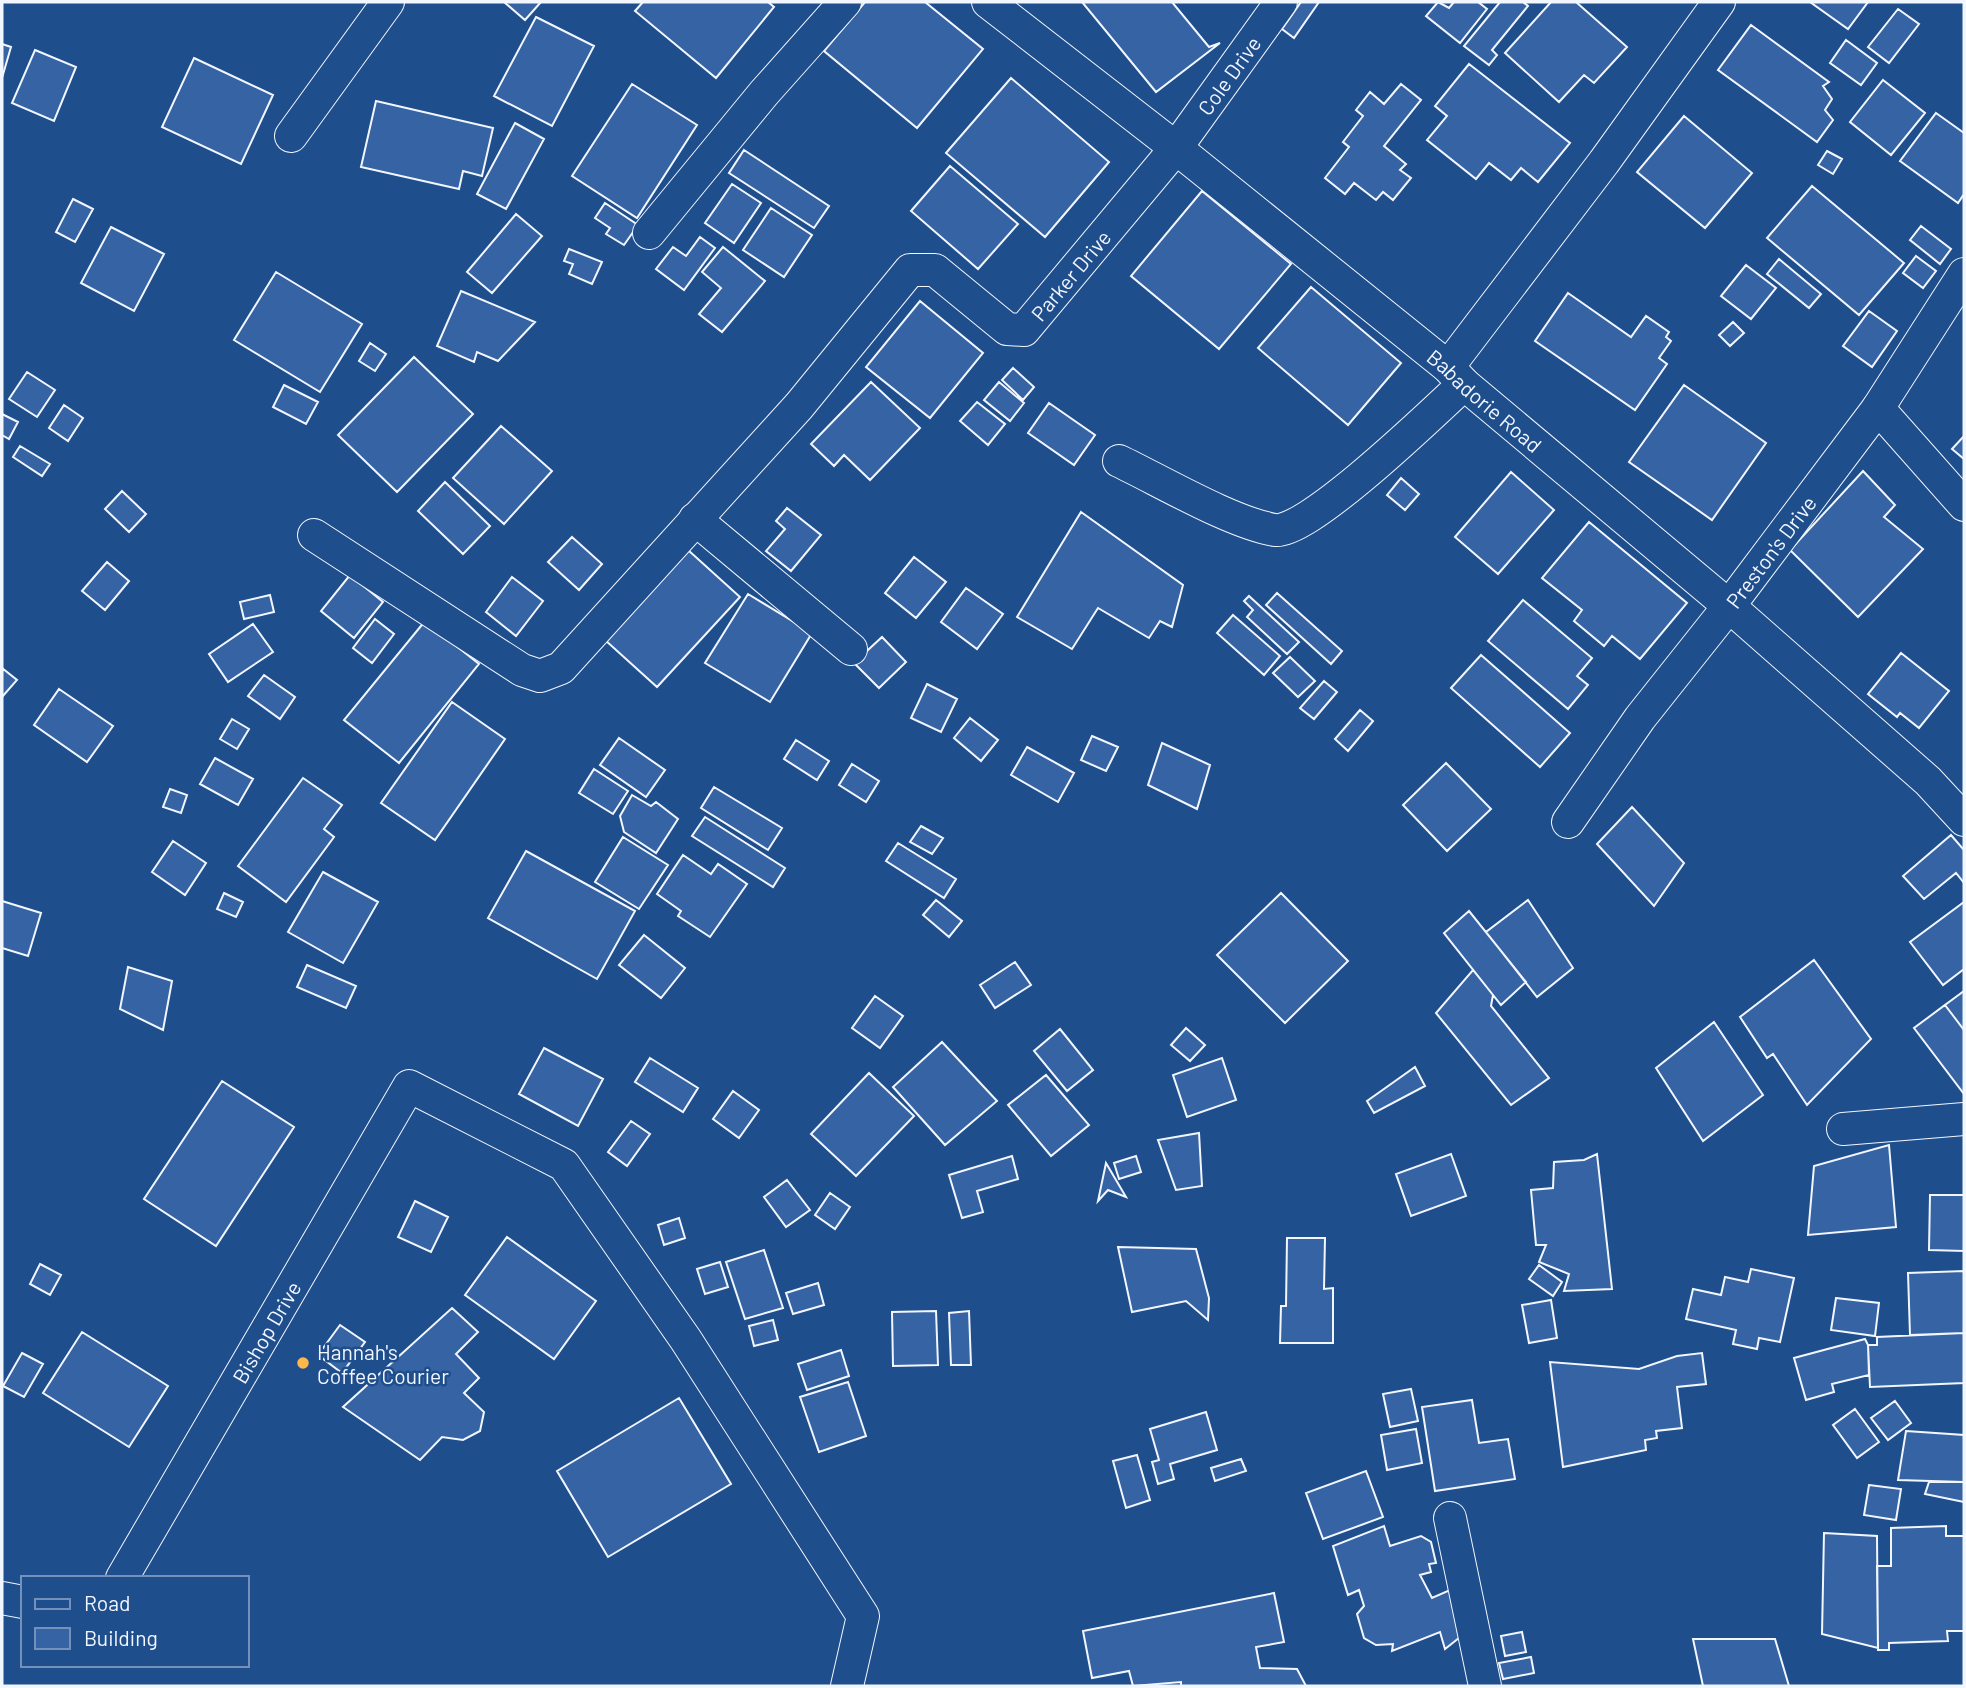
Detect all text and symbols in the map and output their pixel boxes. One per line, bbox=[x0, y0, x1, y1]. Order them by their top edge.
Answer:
street label: Cole Drive bbox=[1192, 31, 1265, 119]
street label: Parker Drive bbox=[1025, 224, 1115, 325]
street label: Babadorie Road bbox=[1423, 343, 1547, 457]
street label: Preston's Drive bbox=[1720, 490, 1820, 612]
street label: Bishop Drive bbox=[226, 1276, 305, 1387]
place label: Hannah's Coffee Courier bbox=[317, 1339, 449, 1388]
marker: Hannah's Coffee Courier bbox=[295, 1355, 311, 1371]
legend bbox=[21, 1576, 248, 1667]
text: Road bbox=[84, 1590, 130, 1615]
text: Building bbox=[84, 1625, 158, 1650]

